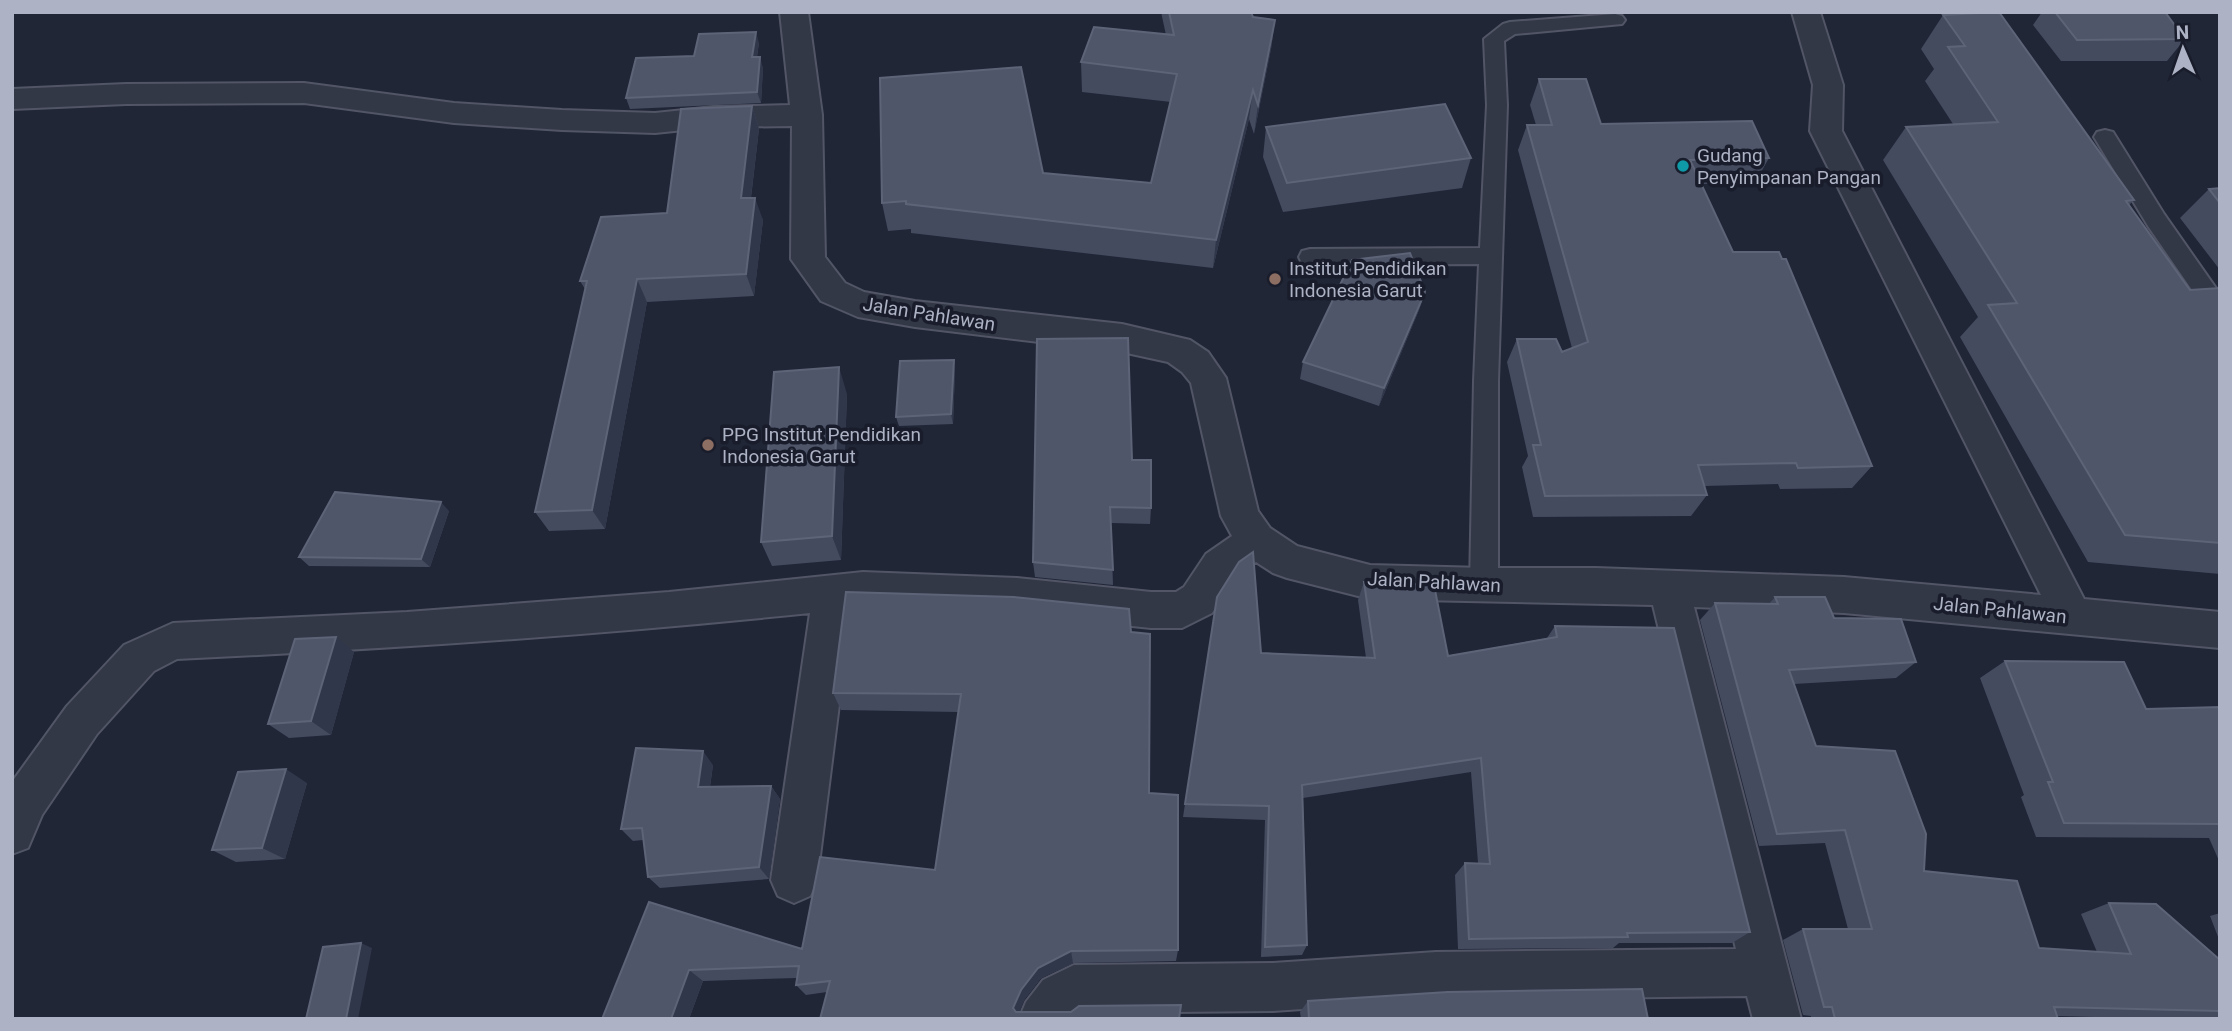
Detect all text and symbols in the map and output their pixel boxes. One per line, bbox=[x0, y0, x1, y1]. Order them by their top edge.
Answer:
north arrow bbox=[2148, 14, 2218, 84]
text: N bbox=[2175, 21, 2190, 44]
place label: Gudang Penyimpanan Pangan bbox=[1697, 144, 1881, 189]
marker: Gudang Penyimpanan Pangan bbox=[1675, 158, 1691, 174]
place label: Institut Pendidikan Indonesia Garut bbox=[1289, 257, 1446, 302]
marker: Institut Pendidikan Indonesia Garut bbox=[1267, 271, 1283, 287]
street label: Jalan Pahlawan bbox=[861, 292, 997, 336]
place label: PPG Institut Pendidikan Indonesia Garut bbox=[722, 423, 921, 468]
marker: PPG Institut Pendidikan Indonesia Garut bbox=[700, 437, 716, 453]
street label: Jalan Pahlawan bbox=[1367, 567, 1501, 597]
street label: Jalan Pahlawan bbox=[1932, 592, 2068, 628]

